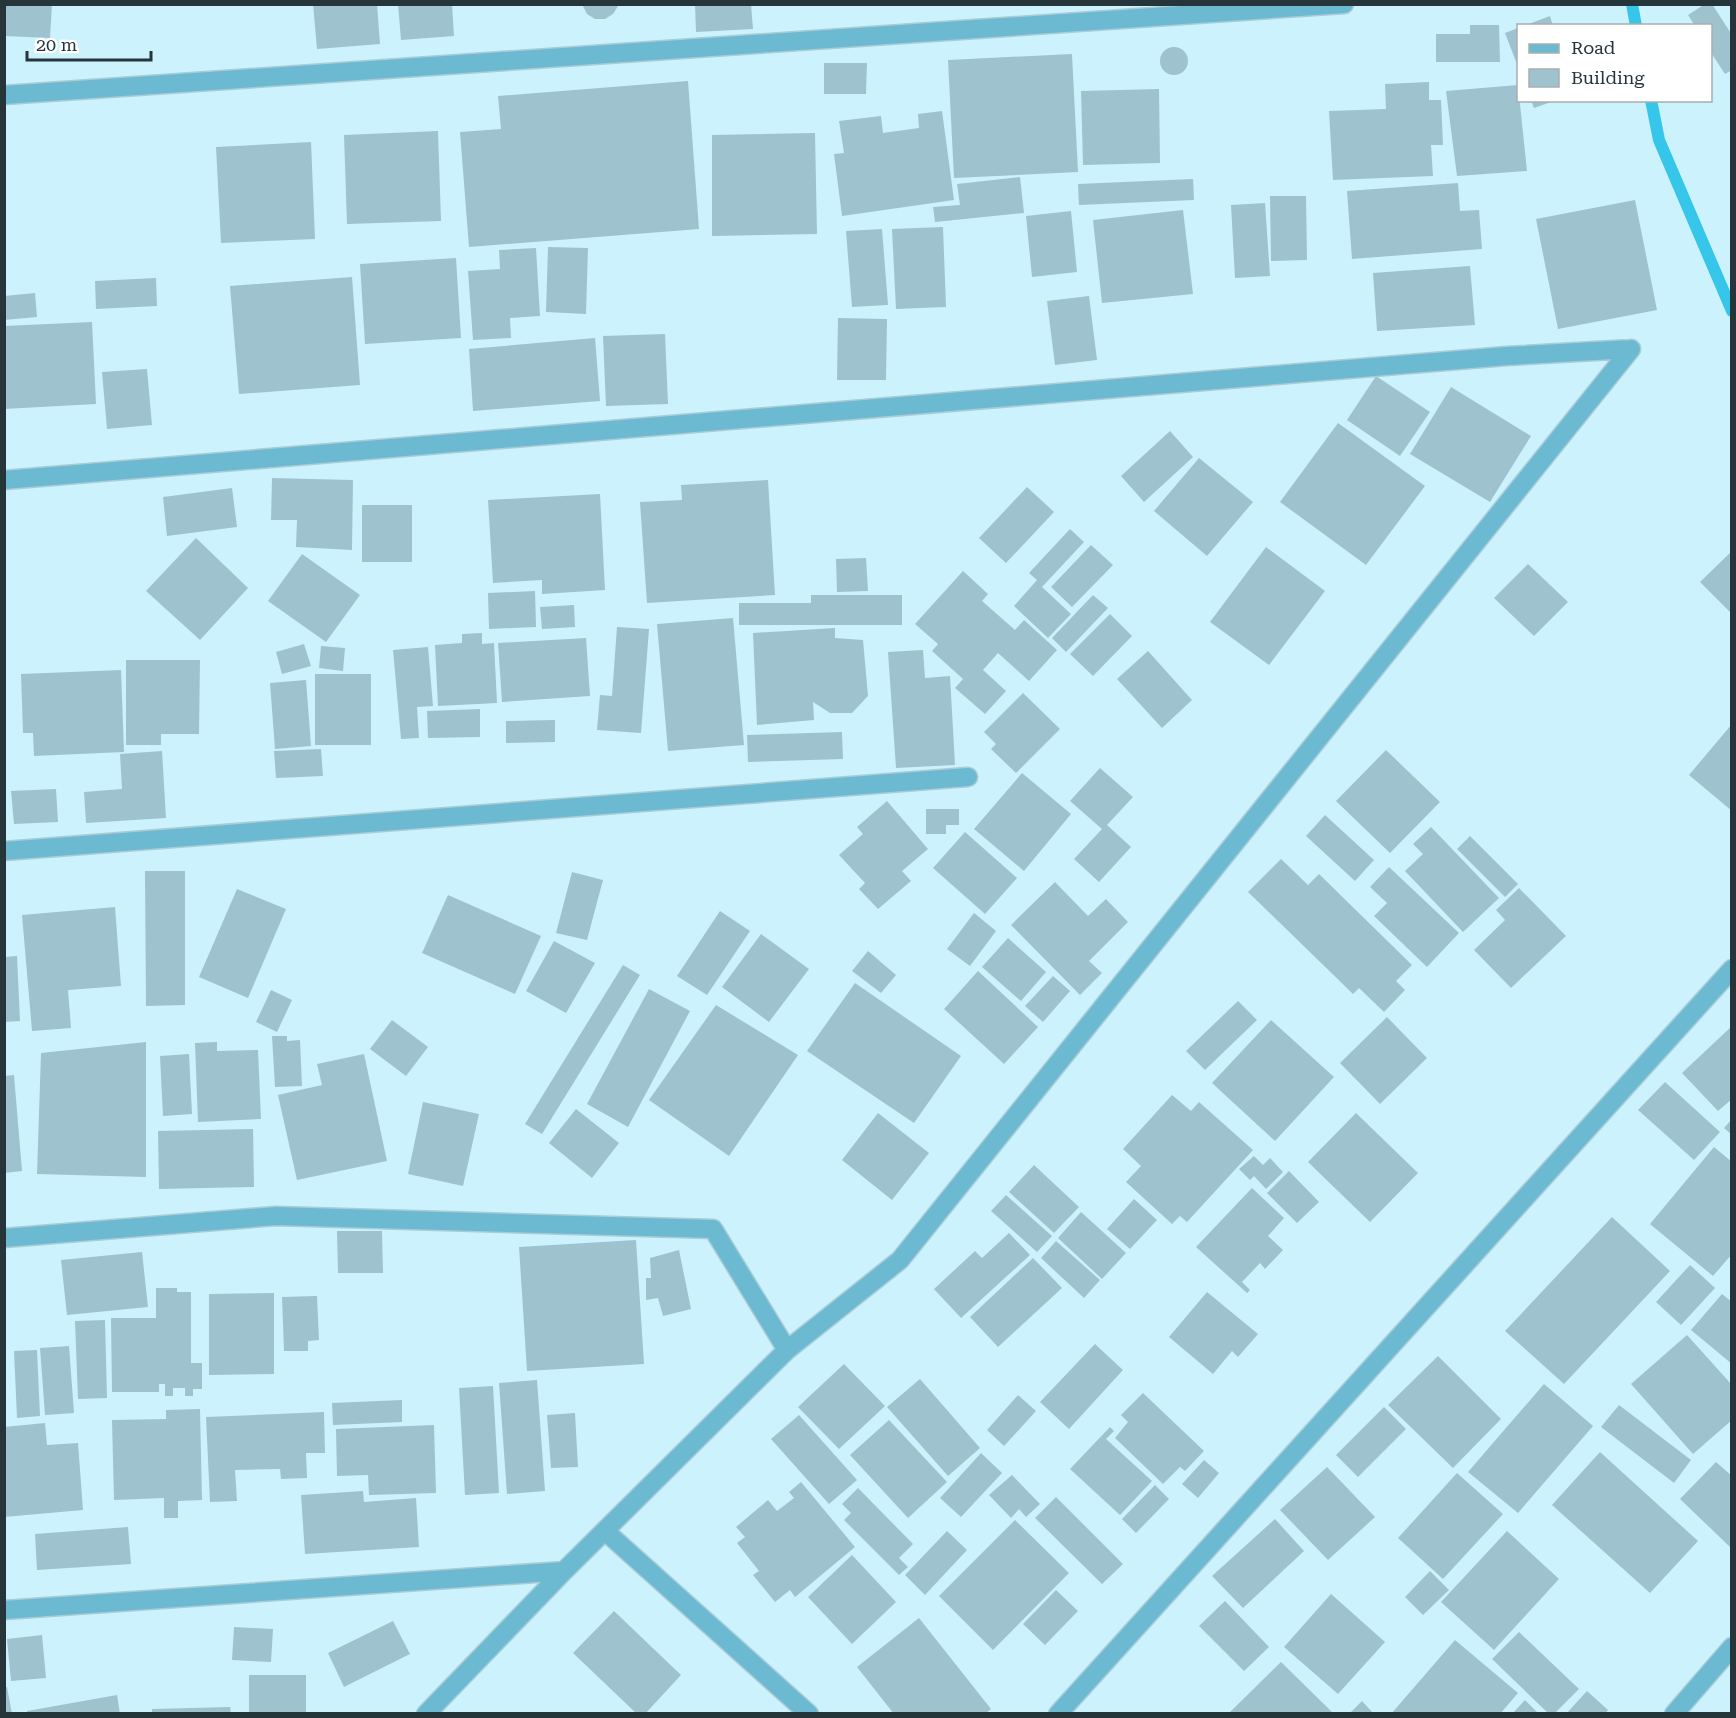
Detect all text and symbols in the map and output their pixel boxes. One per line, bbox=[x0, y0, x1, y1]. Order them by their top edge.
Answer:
scale bar bbox=[27, 24, 152, 62]
legend bbox=[1517, 24, 1712, 102]
text: 20 m bbox=[36, 34, 77, 55]
text: Road bbox=[1571, 37, 1616, 58]
text: Building bbox=[1571, 67, 1645, 88]

